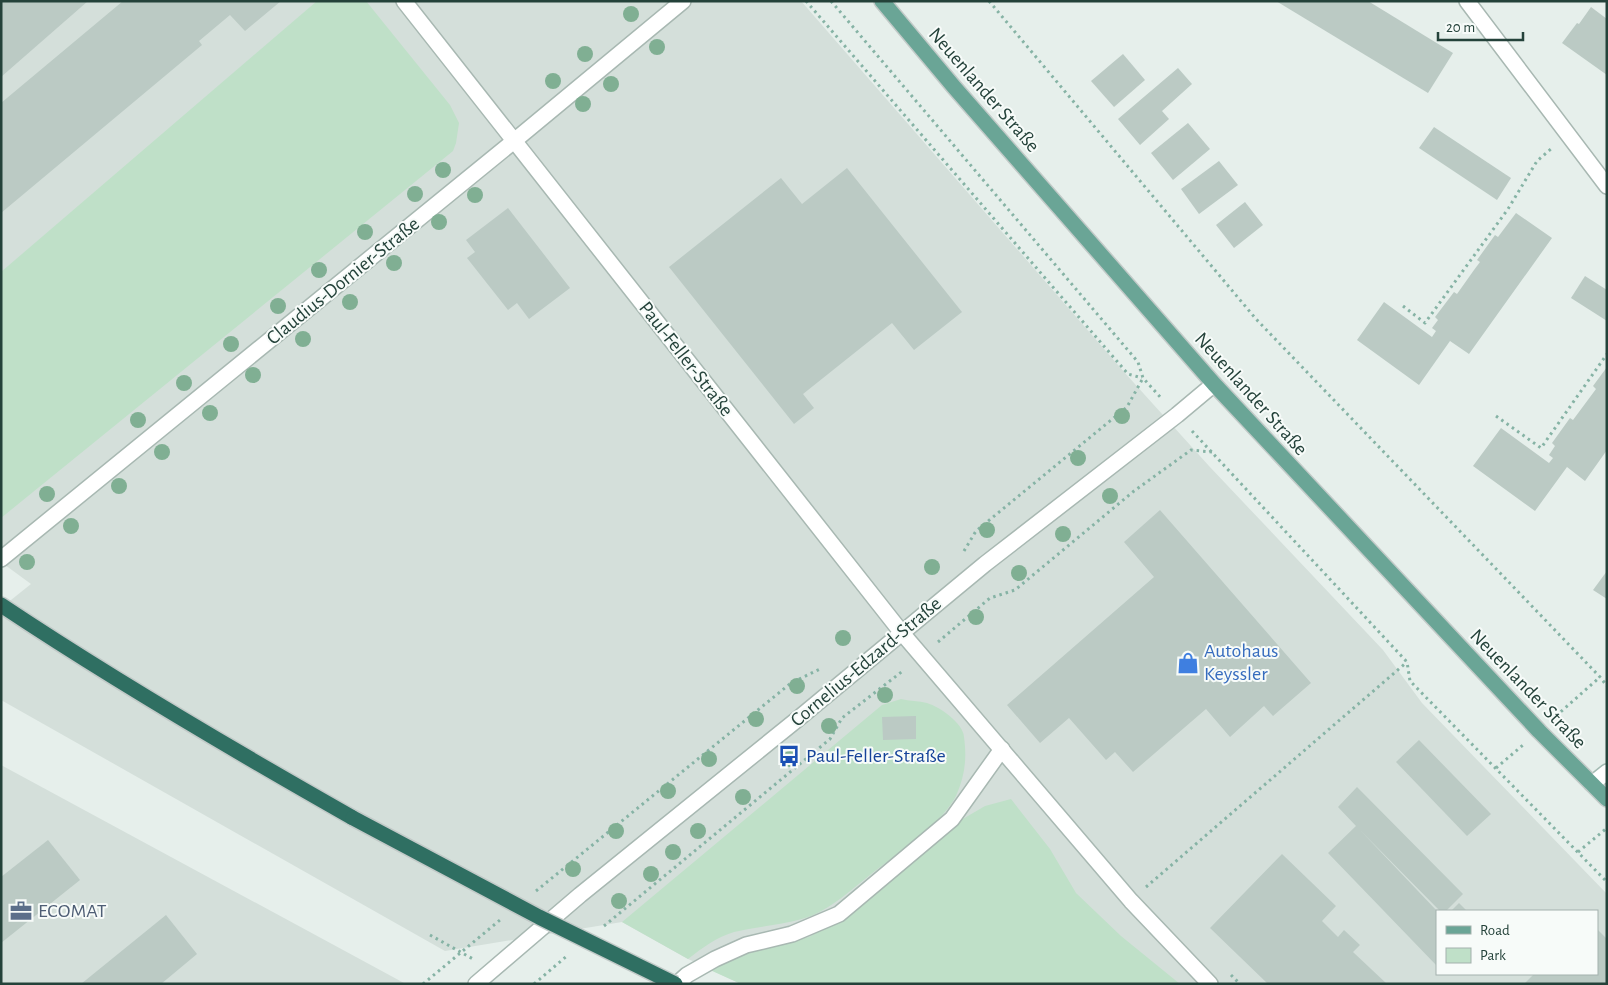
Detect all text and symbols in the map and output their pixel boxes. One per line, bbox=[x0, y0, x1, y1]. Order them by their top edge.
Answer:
scale bar bbox=[1438, 10, 1523, 42]
text: 20 m bbox=[1446, 20, 1475, 35]
street label: Neuenlander Straße bbox=[925, 24, 1043, 156]
street label: Claudius-Dornier-Straße bbox=[263, 213, 423, 349]
street label: Paul-Feller-Straße bbox=[635, 298, 737, 420]
street label: Neuenlander Straße bbox=[1191, 329, 1311, 459]
street label: Cornelius-Edzard-Straße bbox=[787, 593, 945, 731]
street label: Neuenlander Straße bbox=[1466, 625, 1590, 753]
place label: Autohaus Keyssler bbox=[1204, 641, 1279, 684]
shop icon: Autohaus Keyssler bbox=[1175, 650, 1201, 676]
bus stop icon: Paul-Feller-Straße bbox=[776, 743, 802, 769]
place label: Paul-Feller-Straße bbox=[806, 746, 946, 766]
office icon: ECOMAT bbox=[8, 898, 34, 924]
place label: ECOMAT bbox=[38, 901, 107, 921]
legend bbox=[1436, 910, 1598, 975]
text: Road bbox=[1480, 923, 1510, 938]
text: Park bbox=[1480, 948, 1506, 963]

